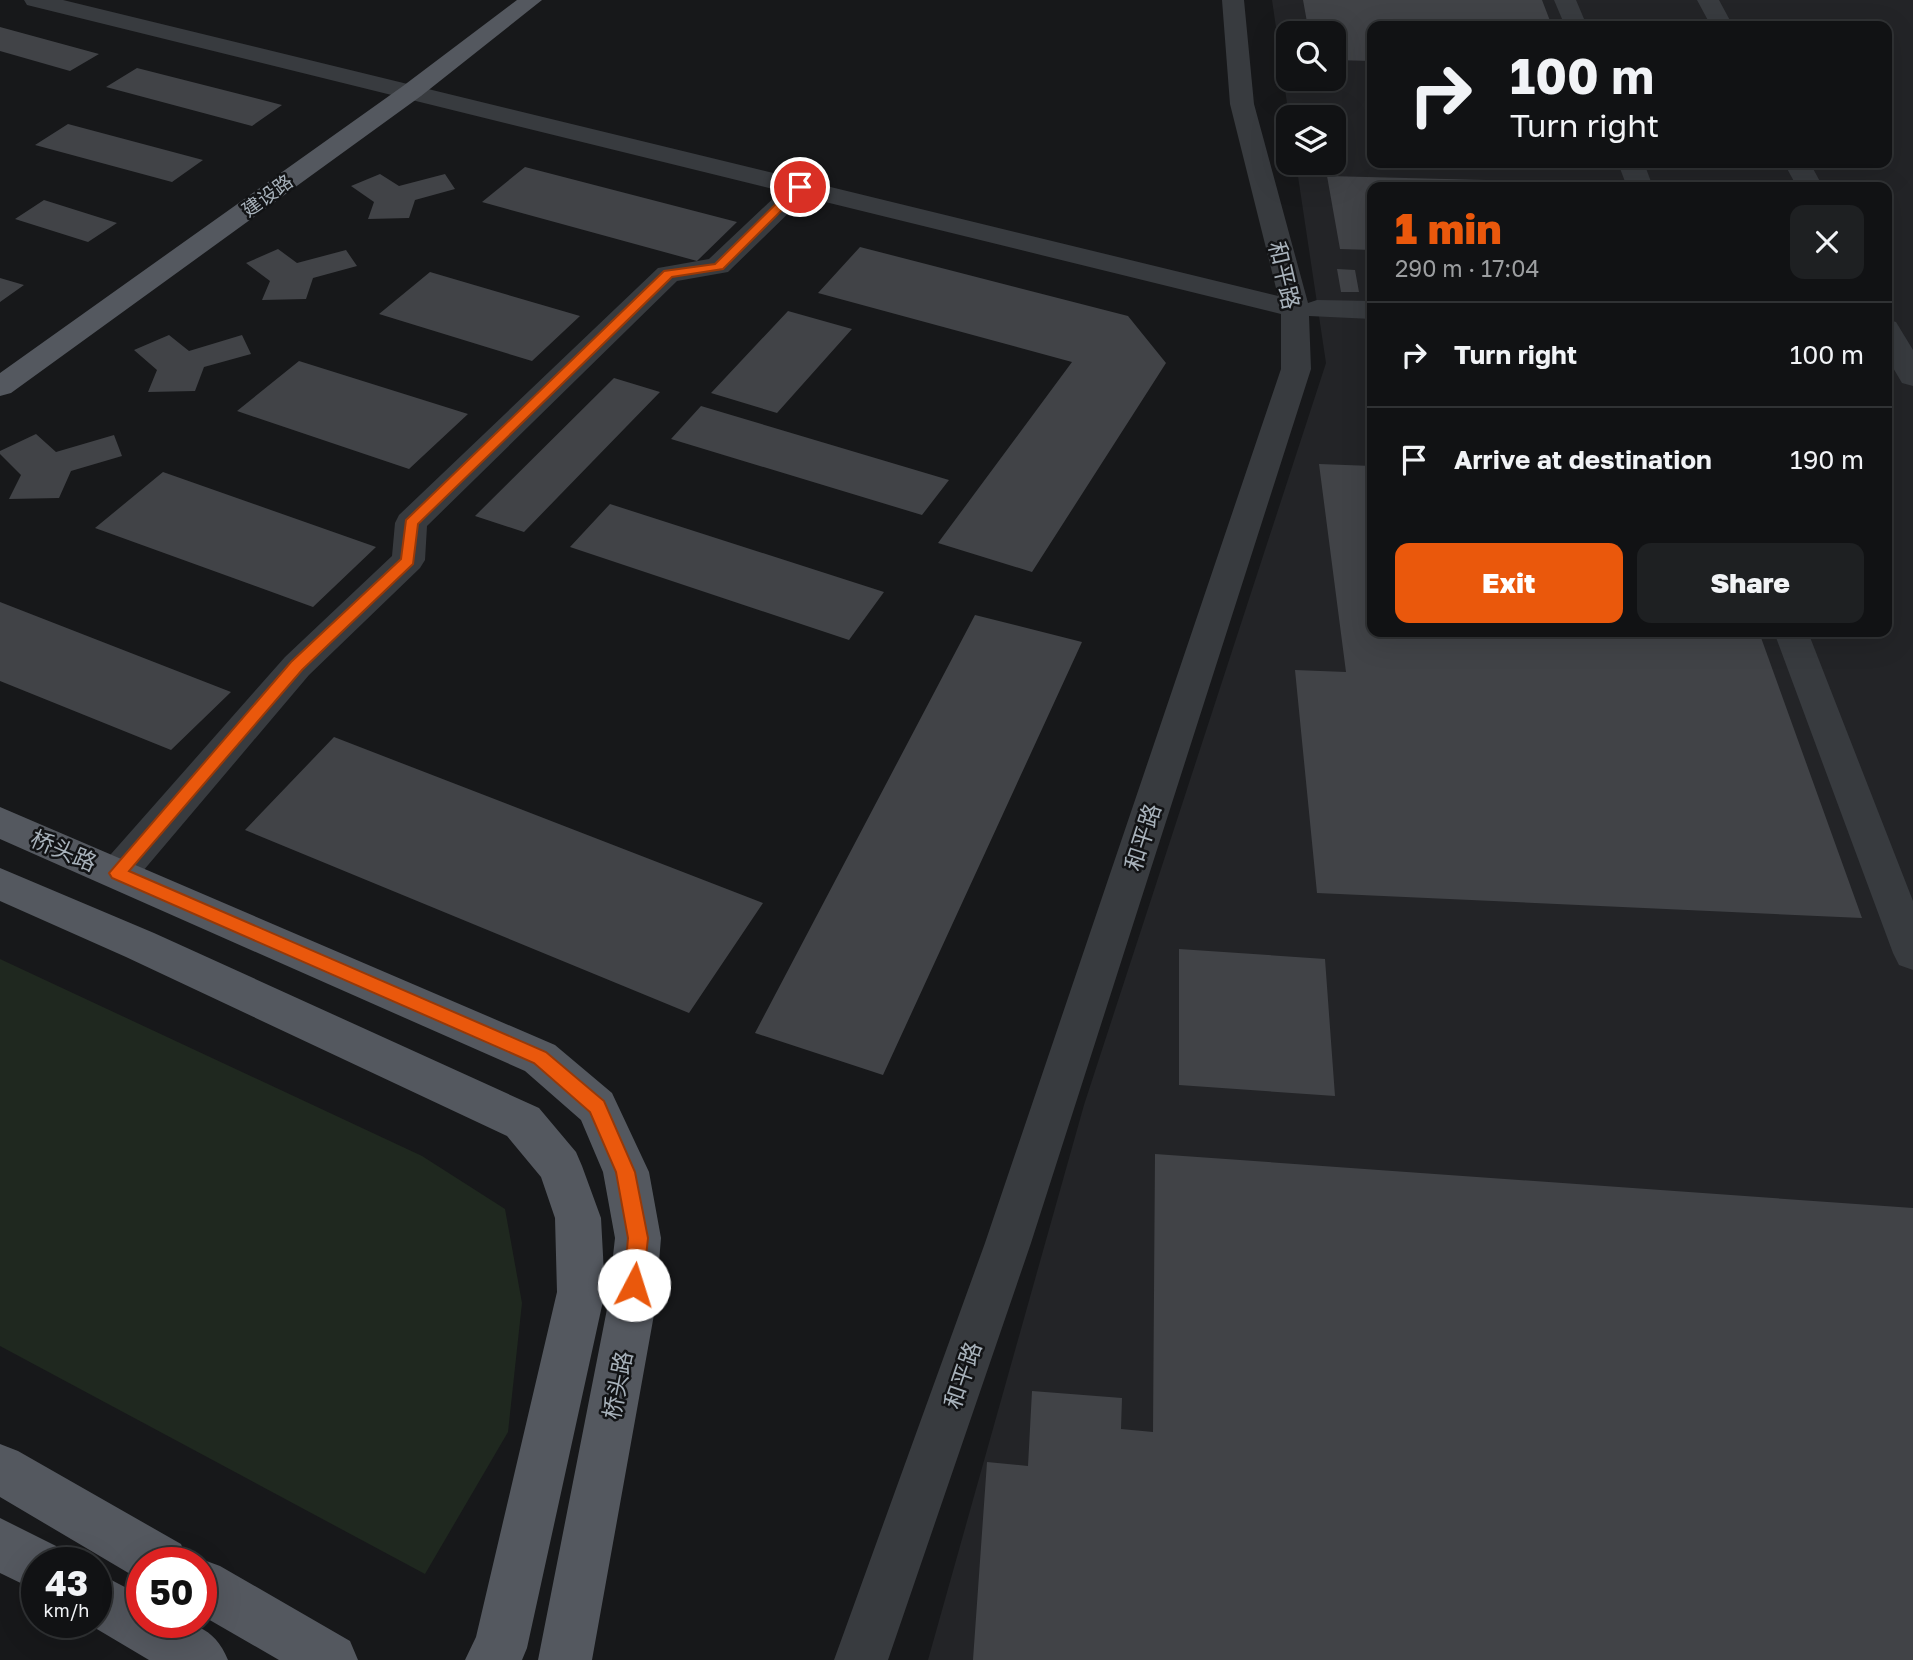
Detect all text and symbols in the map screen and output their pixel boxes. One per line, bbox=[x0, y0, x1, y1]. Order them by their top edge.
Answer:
map controls bbox=[1276, 21, 1346, 175]
button: search bbox=[1276, 21, 1346, 91]
text: 100 m bbox=[1510, 46, 1654, 105]
icon: right bbox=[1395, 49, 1486, 140]
button: layers bbox=[1276, 105, 1346, 175]
text: Turn right bbox=[1510, 106, 1659, 144]
pin bbox=[770, 157, 830, 217]
icon: arrive bbox=[781, 168, 819, 206]
street label: 建设路 bbox=[237, 169, 297, 221]
text: 1 min bbox=[1395, 203, 1502, 253]
button: close bbox=[1790, 205, 1864, 279]
street label: 和平路 bbox=[1264, 238, 1306, 312]
text: 290 m · 17:04 bbox=[1395, 254, 1540, 282]
icon: right bbox=[1395, 336, 1433, 374]
text: Turn right bbox=[1454, 339, 1577, 370]
text: 100 m bbox=[1790, 339, 1864, 370]
icon: arrive bbox=[1395, 441, 1433, 479]
text: Arrive at destination bbox=[1454, 444, 1712, 475]
text: 190 m bbox=[1790, 444, 1864, 475]
button: Exit bbox=[1395, 543, 1623, 623]
button: Share bbox=[1637, 543, 1864, 623]
street label: 和平路 bbox=[1118, 800, 1166, 874]
street label: 桥头路 bbox=[27, 824, 101, 876]
position arrow bbox=[597, 1248, 671, 1322]
street label: 和平路 bbox=[938, 1338, 986, 1412]
street label: 桥头路 bbox=[597, 1348, 637, 1422]
speed limit sign: 50 bbox=[126, 1547, 217, 1638]
text: 43 bbox=[45, 1562, 88, 1604]
text: km/h bbox=[44, 1599, 89, 1621]

